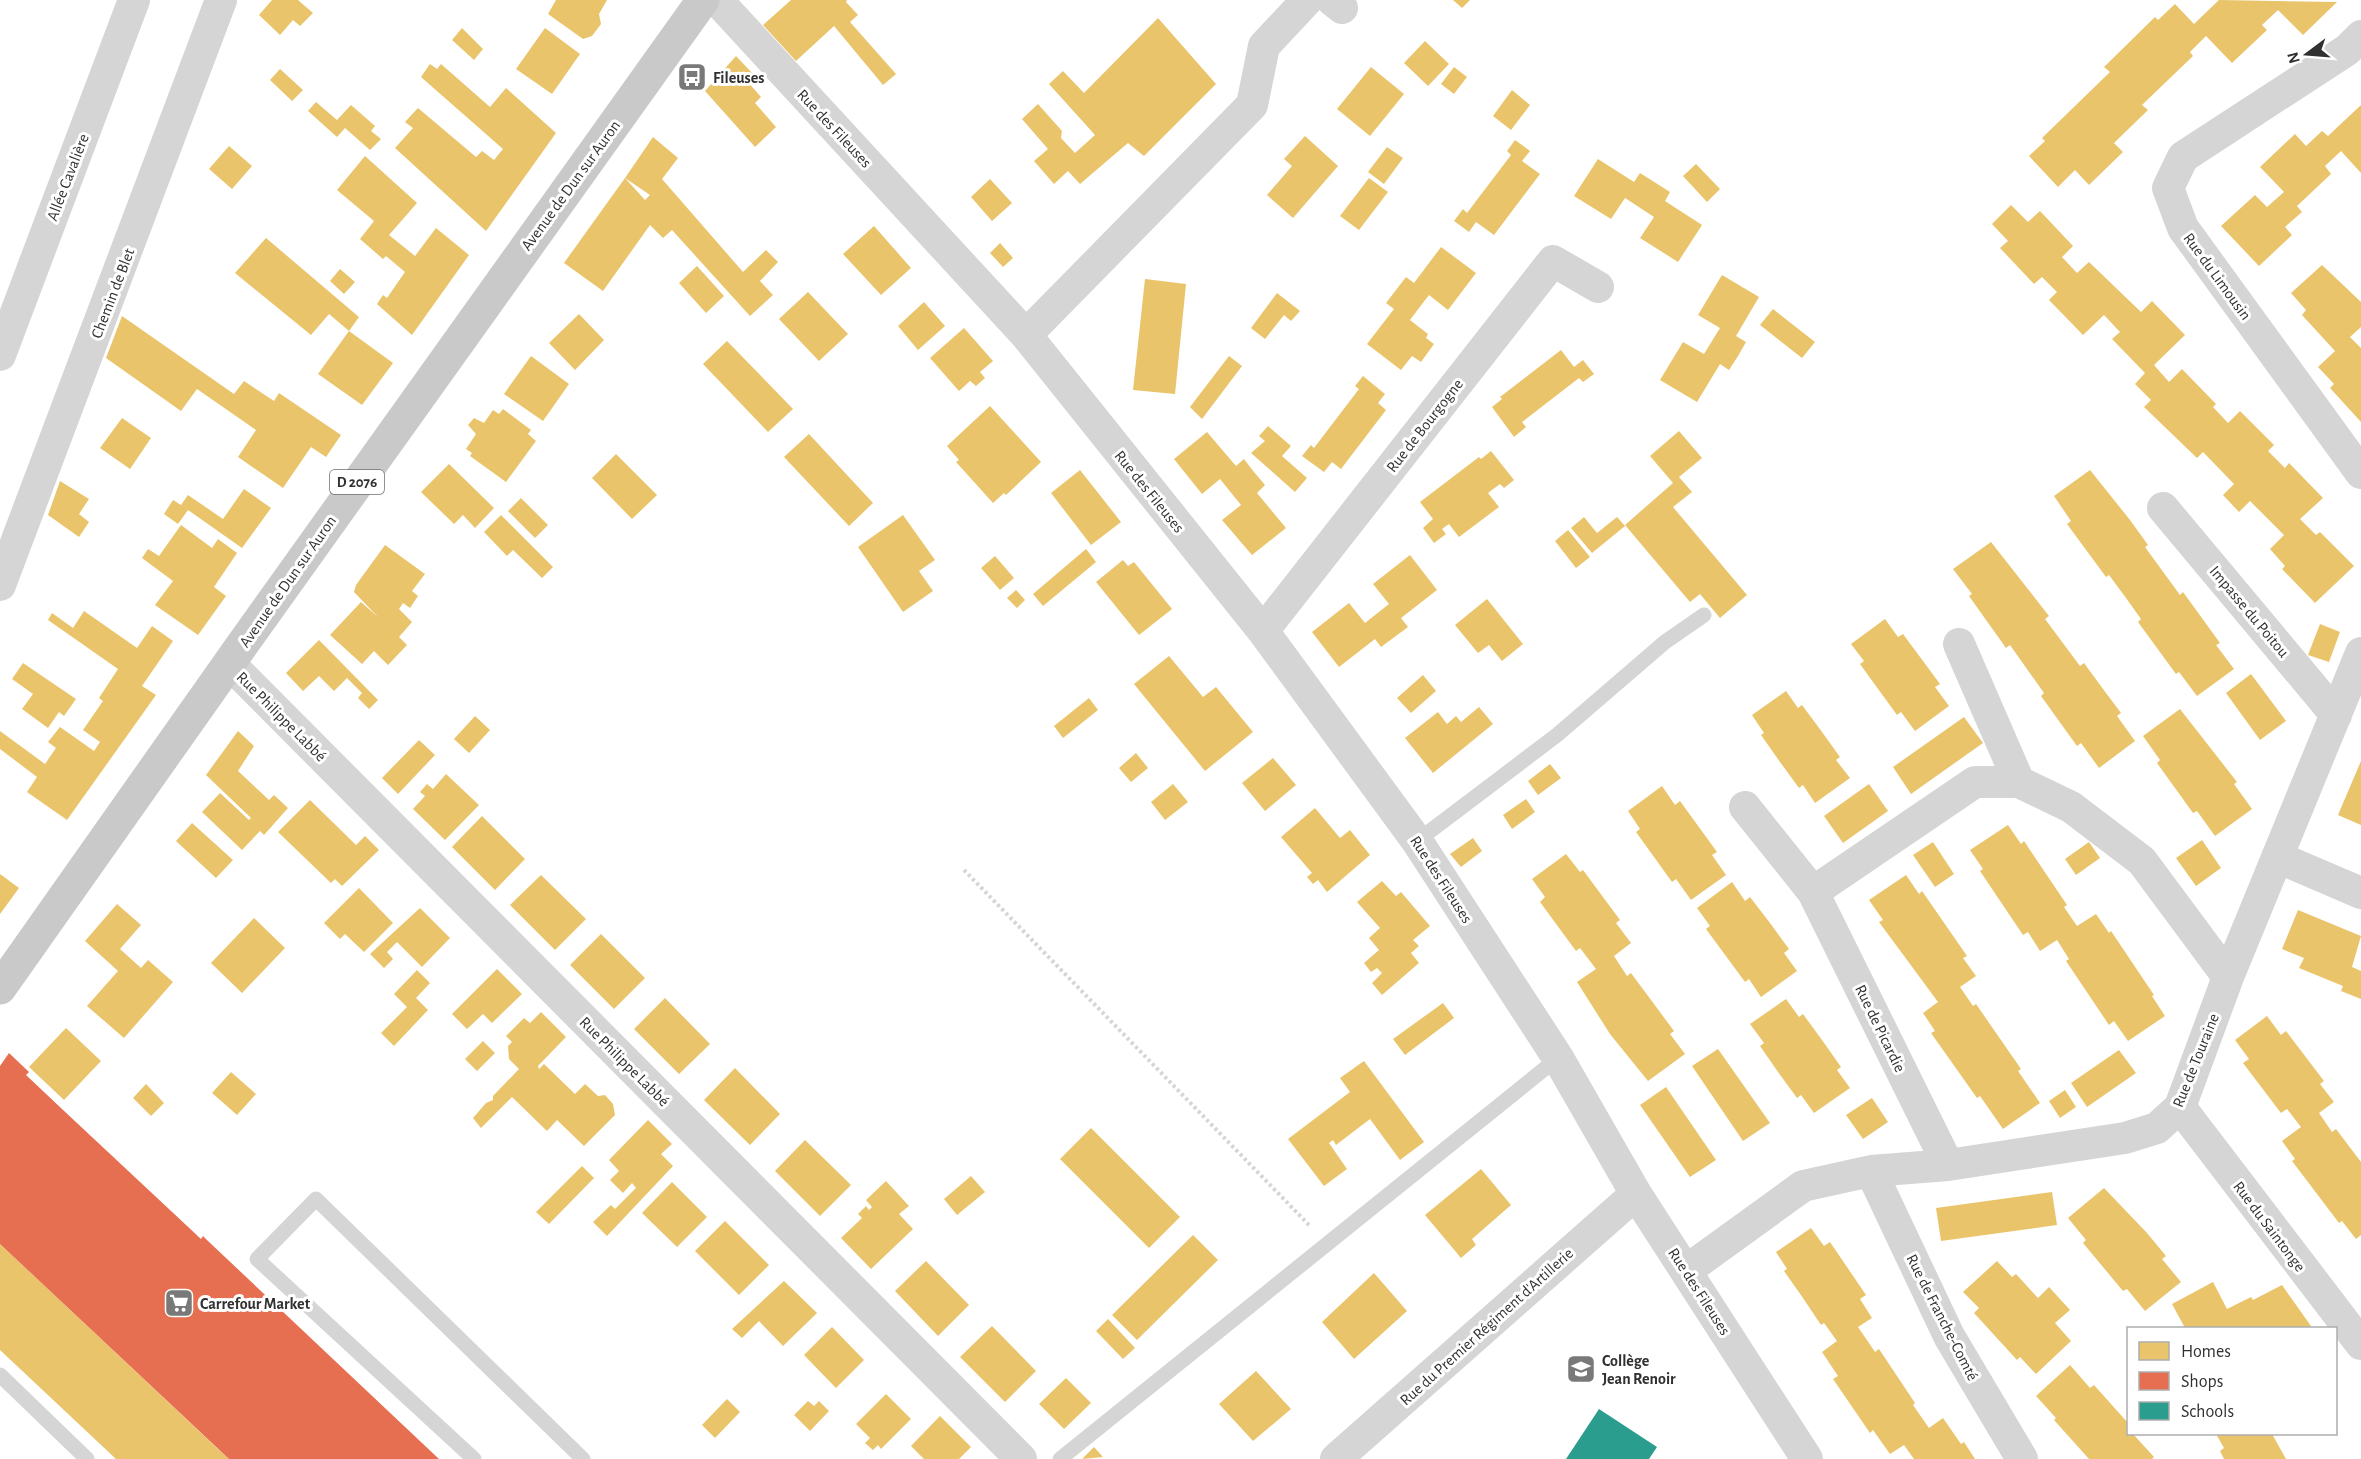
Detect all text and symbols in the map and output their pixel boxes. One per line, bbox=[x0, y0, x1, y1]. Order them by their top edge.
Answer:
north arrow bbox=[2277, 24, 2337, 84]
text: N bbox=[2284, 50, 2303, 65]
bus stop icon: Fileuses bbox=[676, 61, 708, 93]
place label: Fileuses bbox=[713, 70, 764, 86]
street label: Rue des Fileuses bbox=[794, 86, 874, 171]
street label: Avenue de Dun sur Auron bbox=[518, 118, 623, 254]
street label: Allée Cavalière bbox=[44, 132, 92, 223]
street label: Rue du Limousin bbox=[2180, 230, 2254, 323]
street label: Chemin de Blet bbox=[88, 246, 137, 341]
street label: Rue de Bourgogne bbox=[1384, 376, 1466, 475]
street label: Rue des Fileuses bbox=[1111, 448, 1187, 536]
road number: D 2076 bbox=[330, 470, 384, 494]
street label: Avenue de Dun sur Auron bbox=[236, 513, 339, 650]
street label: Impasse du Poitou bbox=[2207, 563, 2292, 660]
street label: Rue Philippe Labbé bbox=[233, 669, 329, 765]
street label: Rue des Fileuses bbox=[1407, 833, 1475, 926]
street label: Rue de Picardie bbox=[1852, 982, 1908, 1075]
street label: Rue de Touraine bbox=[2170, 1011, 2222, 1110]
street label: Rue Philippe Labbé bbox=[576, 1014, 672, 1110]
street label: Rue du Saintonge bbox=[2230, 1178, 2308, 1275]
street label: Rue du Premier Régiment d'Artillerie bbox=[1397, 1245, 1576, 1408]
street label: Rue des Fileuses bbox=[1665, 1245, 1733, 1338]
street label: Rue de Franche-Comté bbox=[1903, 1252, 1981, 1383]
supermarket icon: Carrefour Market bbox=[163, 1287, 195, 1319]
place label: Carrefour Market bbox=[200, 1296, 311, 1312]
legend bbox=[2127, 1327, 2337, 1435]
text: Homes bbox=[2181, 1343, 2231, 1361]
school or university icon: Collège Jean Renoir bbox=[1565, 1353, 1597, 1385]
place label: Collège Jean Renoir bbox=[1602, 1353, 1676, 1387]
text: Shops bbox=[2181, 1373, 2223, 1391]
text: Schools bbox=[2181, 1403, 2234, 1421]

